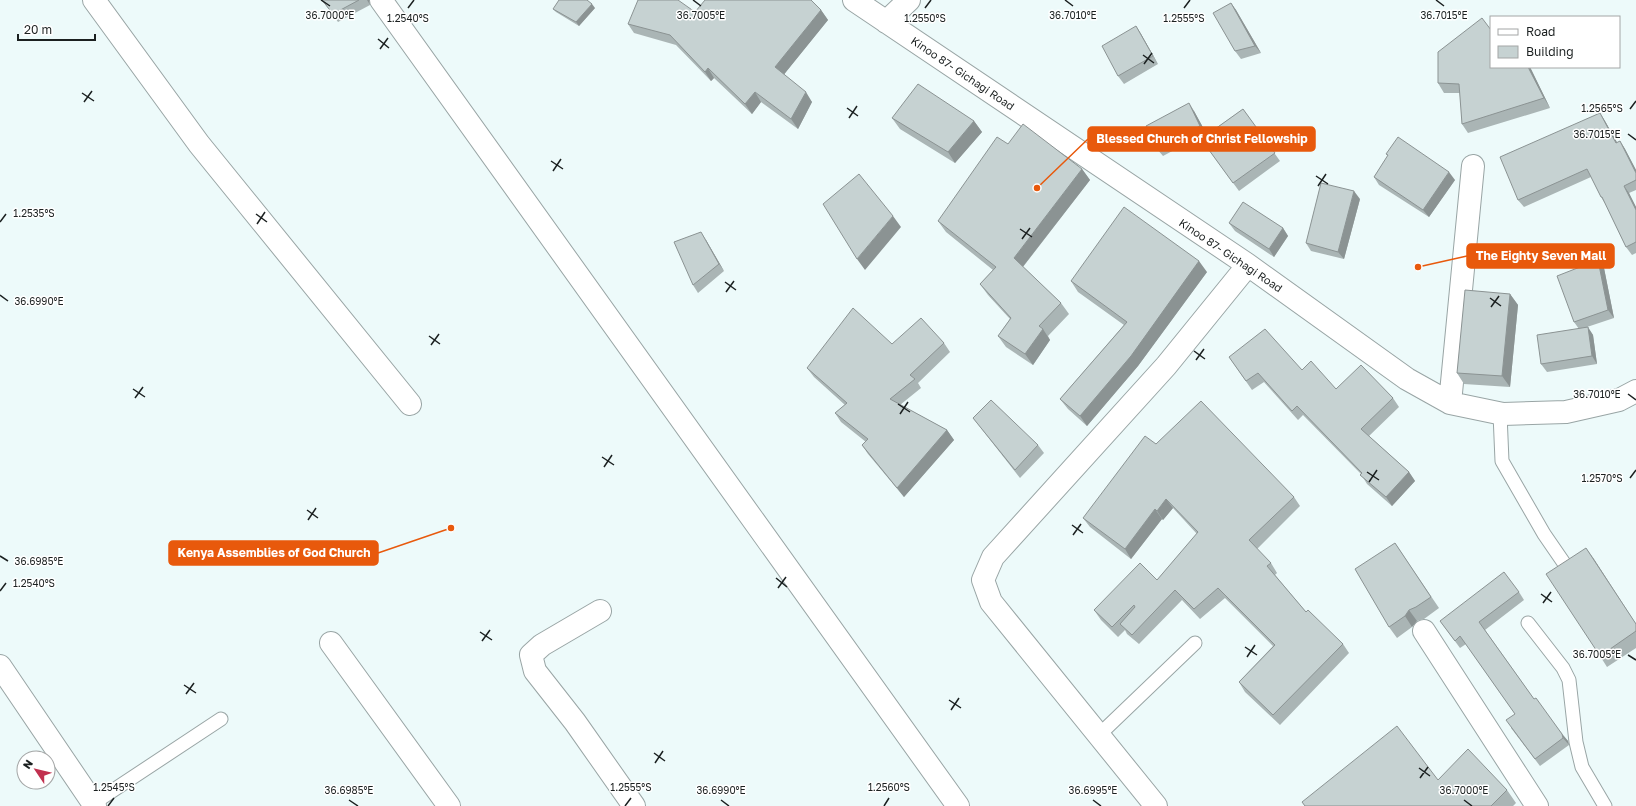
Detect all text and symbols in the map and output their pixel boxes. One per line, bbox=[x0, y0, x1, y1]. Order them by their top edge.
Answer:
text: 36.7000°E bbox=[306, 9, 354, 21]
text: 36.7005°E bbox=[677, 9, 725, 21]
text: 36.7010°E bbox=[1049, 9, 1097, 21]
text: 36.7015°E bbox=[1420, 9, 1468, 21]
text: 1.2540°S bbox=[387, 12, 429, 24]
text: 1.2550°S bbox=[904, 12, 946, 24]
text: 1.2555°S bbox=[1163, 12, 1205, 24]
scale bar bbox=[18, 16, 95, 42]
legend bbox=[1490, 16, 1620, 68]
text: 20 m bbox=[24, 22, 52, 37]
text: Road bbox=[1526, 24, 1555, 39]
street label: Kinoo 87- Gichagi Road bbox=[909, 34, 1017, 112]
text: Building bbox=[1526, 44, 1574, 59]
text: 1.2565°S bbox=[1581, 102, 1623, 114]
callout: Blessed Church of Christ Fellowship bbox=[1088, 127, 1315, 151]
text: 36.7015°E bbox=[1573, 128, 1621, 140]
text: Blessed Church of Christ Fellowship bbox=[1096, 131, 1308, 146]
text: 1.2535°S bbox=[13, 207, 55, 219]
street label: Kinoo 87- Gichagi Road bbox=[1177, 216, 1285, 294]
callout: The Eighty Seven Mall bbox=[1467, 244, 1614, 268]
text: The Eighty Seven Mall bbox=[1476, 248, 1606, 263]
text: 36.6990°E bbox=[14, 295, 64, 307]
text: 36.7010°E bbox=[1573, 388, 1621, 400]
text: 1.2570°S bbox=[1581, 472, 1623, 484]
callout: Kenya Assemblies of God Church bbox=[169, 541, 378, 565]
text: Kenya Assemblies of God Church bbox=[178, 545, 370, 560]
text: 36.6985°E bbox=[15, 555, 63, 567]
text: 1.2540°S bbox=[13, 577, 55, 589]
text: 36.7005°E bbox=[1573, 648, 1621, 660]
north arrow bbox=[16, 750, 56, 790]
text: N bbox=[20, 757, 35, 771]
text: 1.2545°S bbox=[93, 781, 135, 793]
text: 1.2555°S bbox=[610, 781, 652, 793]
text: 1.2560°S bbox=[868, 781, 910, 793]
text: 36.6985°E bbox=[325, 784, 373, 796]
text: 36.6990°E bbox=[696, 784, 746, 796]
text: 36.6995°E bbox=[1069, 784, 1117, 796]
text: 36.7000°E bbox=[1440, 784, 1488, 796]

